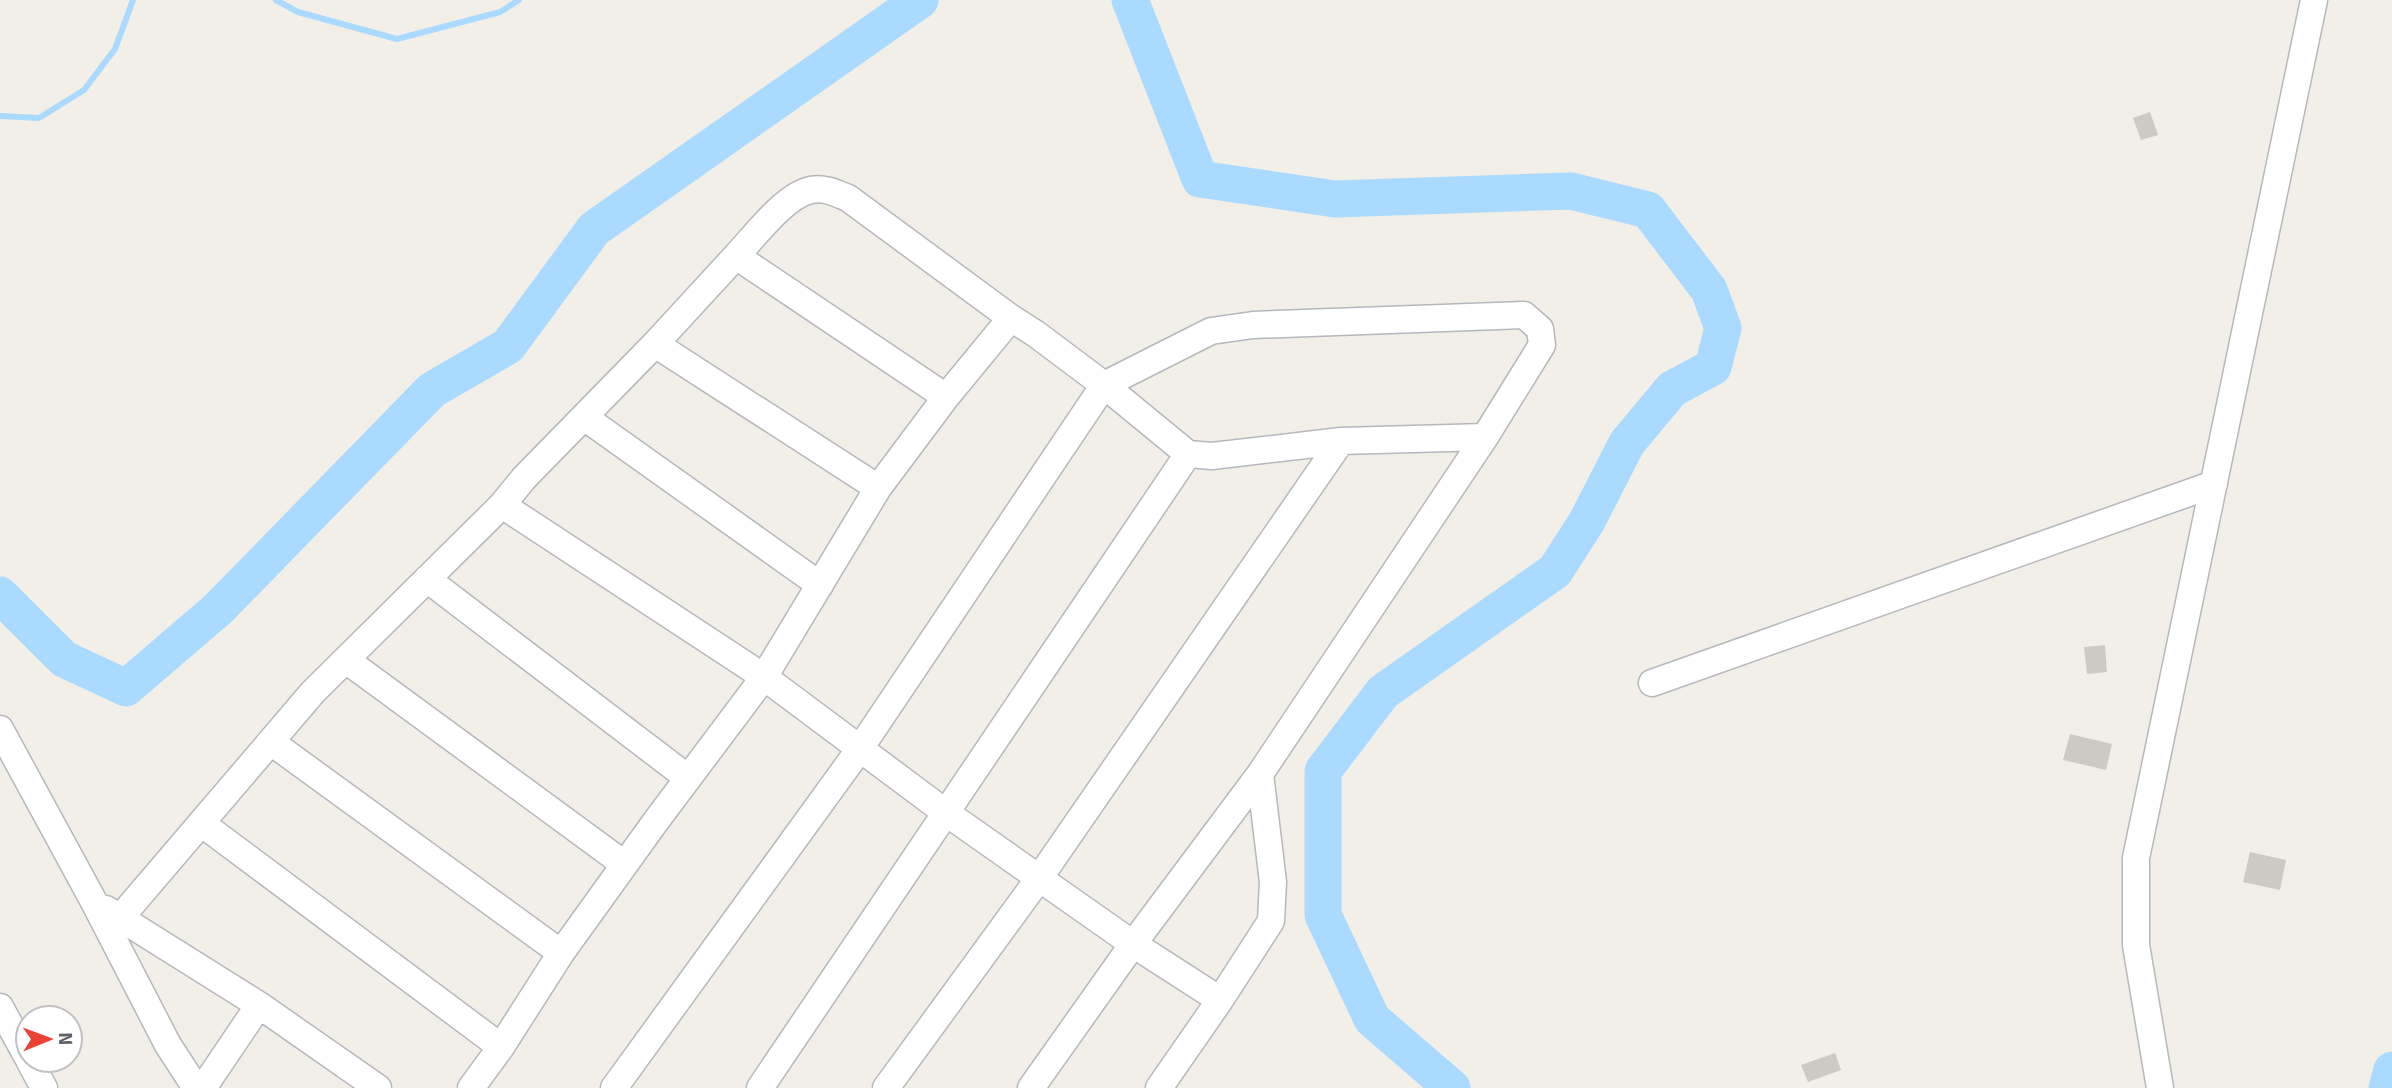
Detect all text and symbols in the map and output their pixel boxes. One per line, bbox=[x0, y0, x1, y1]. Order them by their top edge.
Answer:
north arrow bbox=[14, 1004, 84, 1074]
text: N bbox=[53, 1032, 77, 1046]

